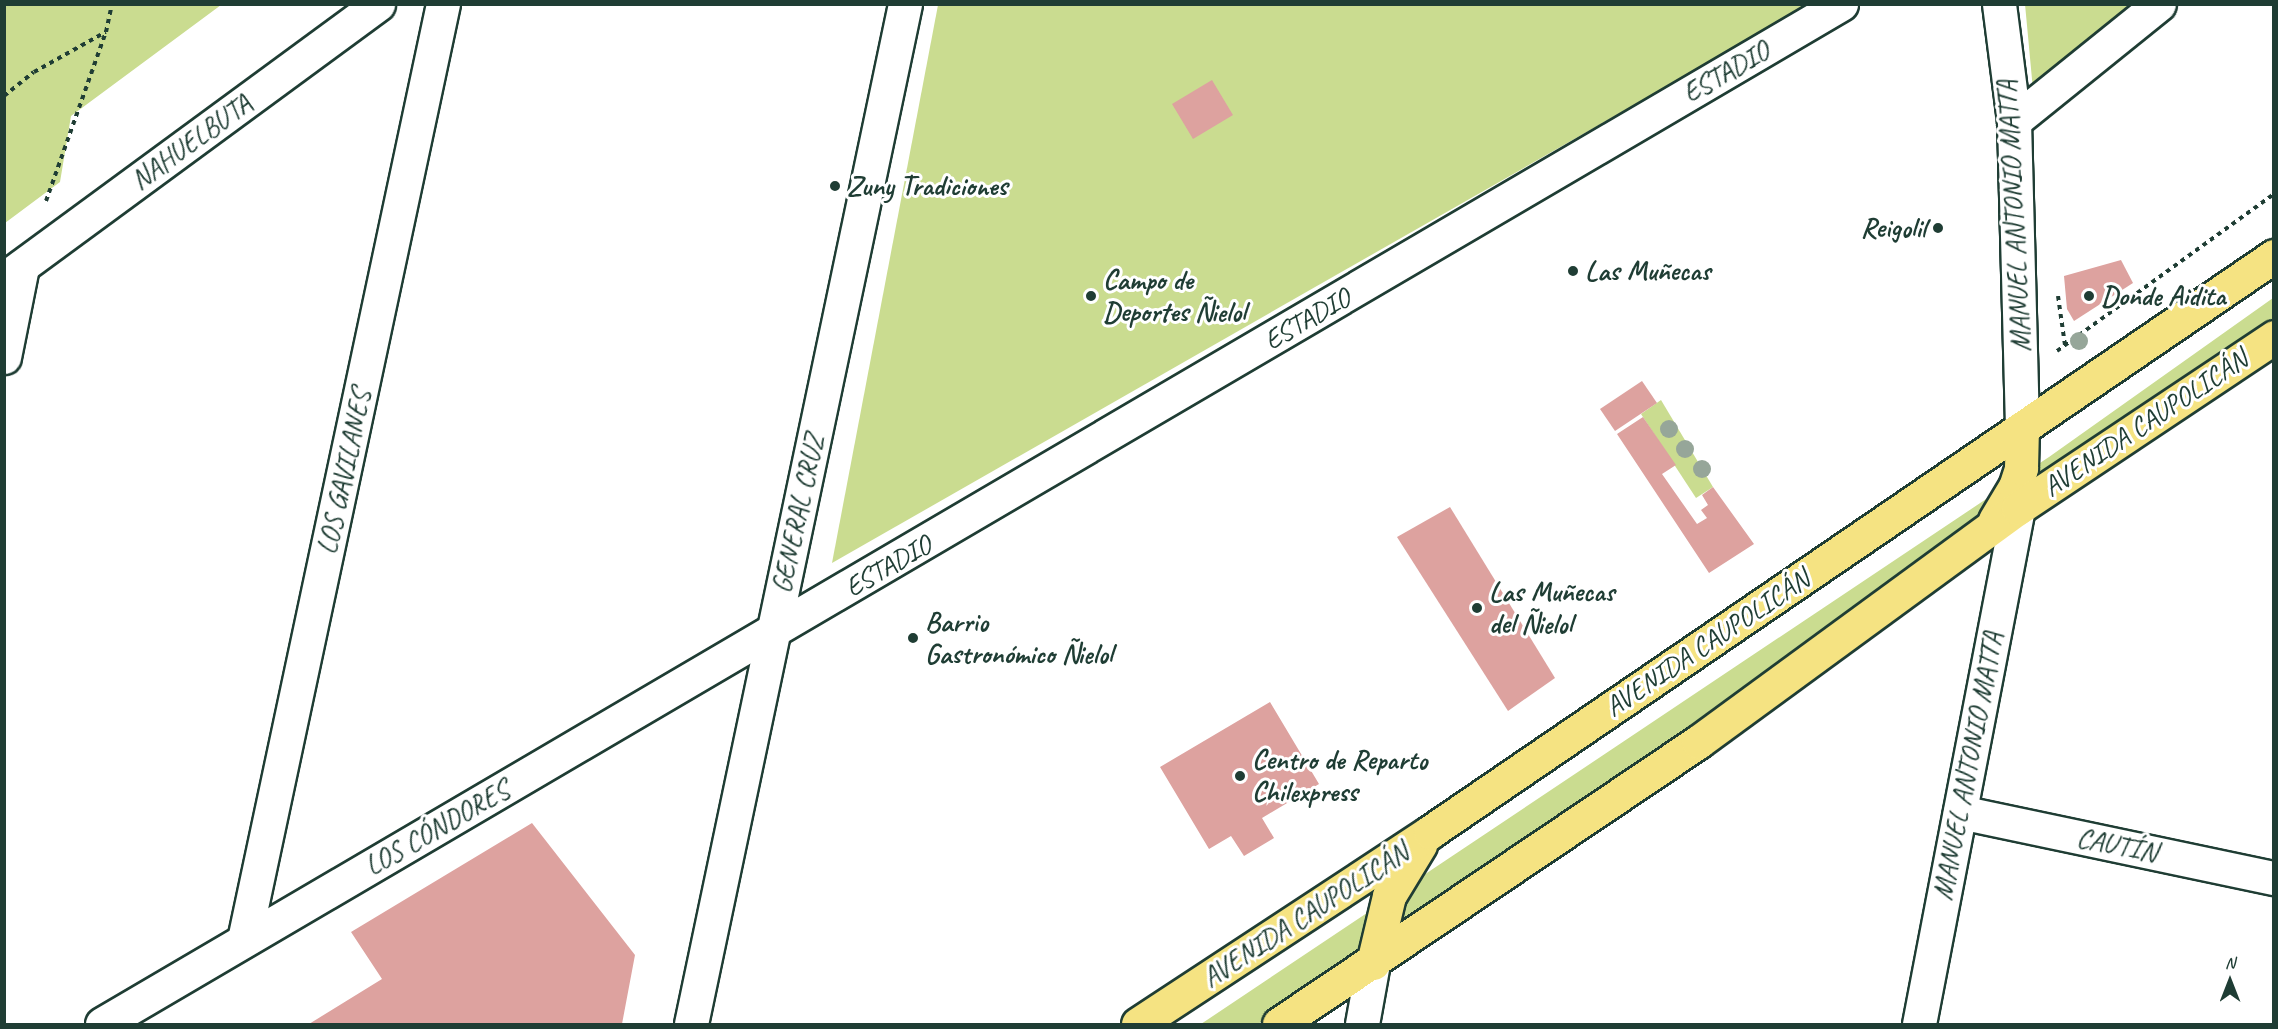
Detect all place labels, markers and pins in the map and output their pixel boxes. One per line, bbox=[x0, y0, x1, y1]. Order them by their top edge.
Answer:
place label: Zuny Tradiciones bbox=[847, 169, 1008, 203]
marker: Zuny Tradiciones bbox=[828, 179, 842, 193]
place label: Reigolil bbox=[1860, 211, 1926, 245]
marker: Reigolil bbox=[1931, 221, 1945, 235]
place label: Las Muñecas bbox=[1585, 254, 1710, 288]
place label: Campo de Deportes Ñielol bbox=[1103, 263, 1246, 329]
marker: Las Muñecas bbox=[1566, 264, 1580, 278]
place label: Donde Aidita bbox=[2101, 279, 2226, 313]
marker: Campo de Deportes Ñielol bbox=[1084, 289, 1098, 303]
marker: Donde Aidita bbox=[2082, 289, 2096, 303]
place label: Las Muñecas del Ñielol bbox=[1489, 575, 1614, 641]
marker: Las Muñecas del Ñielol bbox=[1470, 601, 1484, 615]
place label: Barrio Gastronómico Ñielol bbox=[925, 605, 1113, 671]
marker: Barrio Gastronómico Ñielol bbox=[906, 631, 920, 645]
place label: Centro de Reparto Chilexpress bbox=[1252, 743, 1427, 809]
marker: Centro de Reparto Chilexpress bbox=[1233, 769, 1247, 783]

